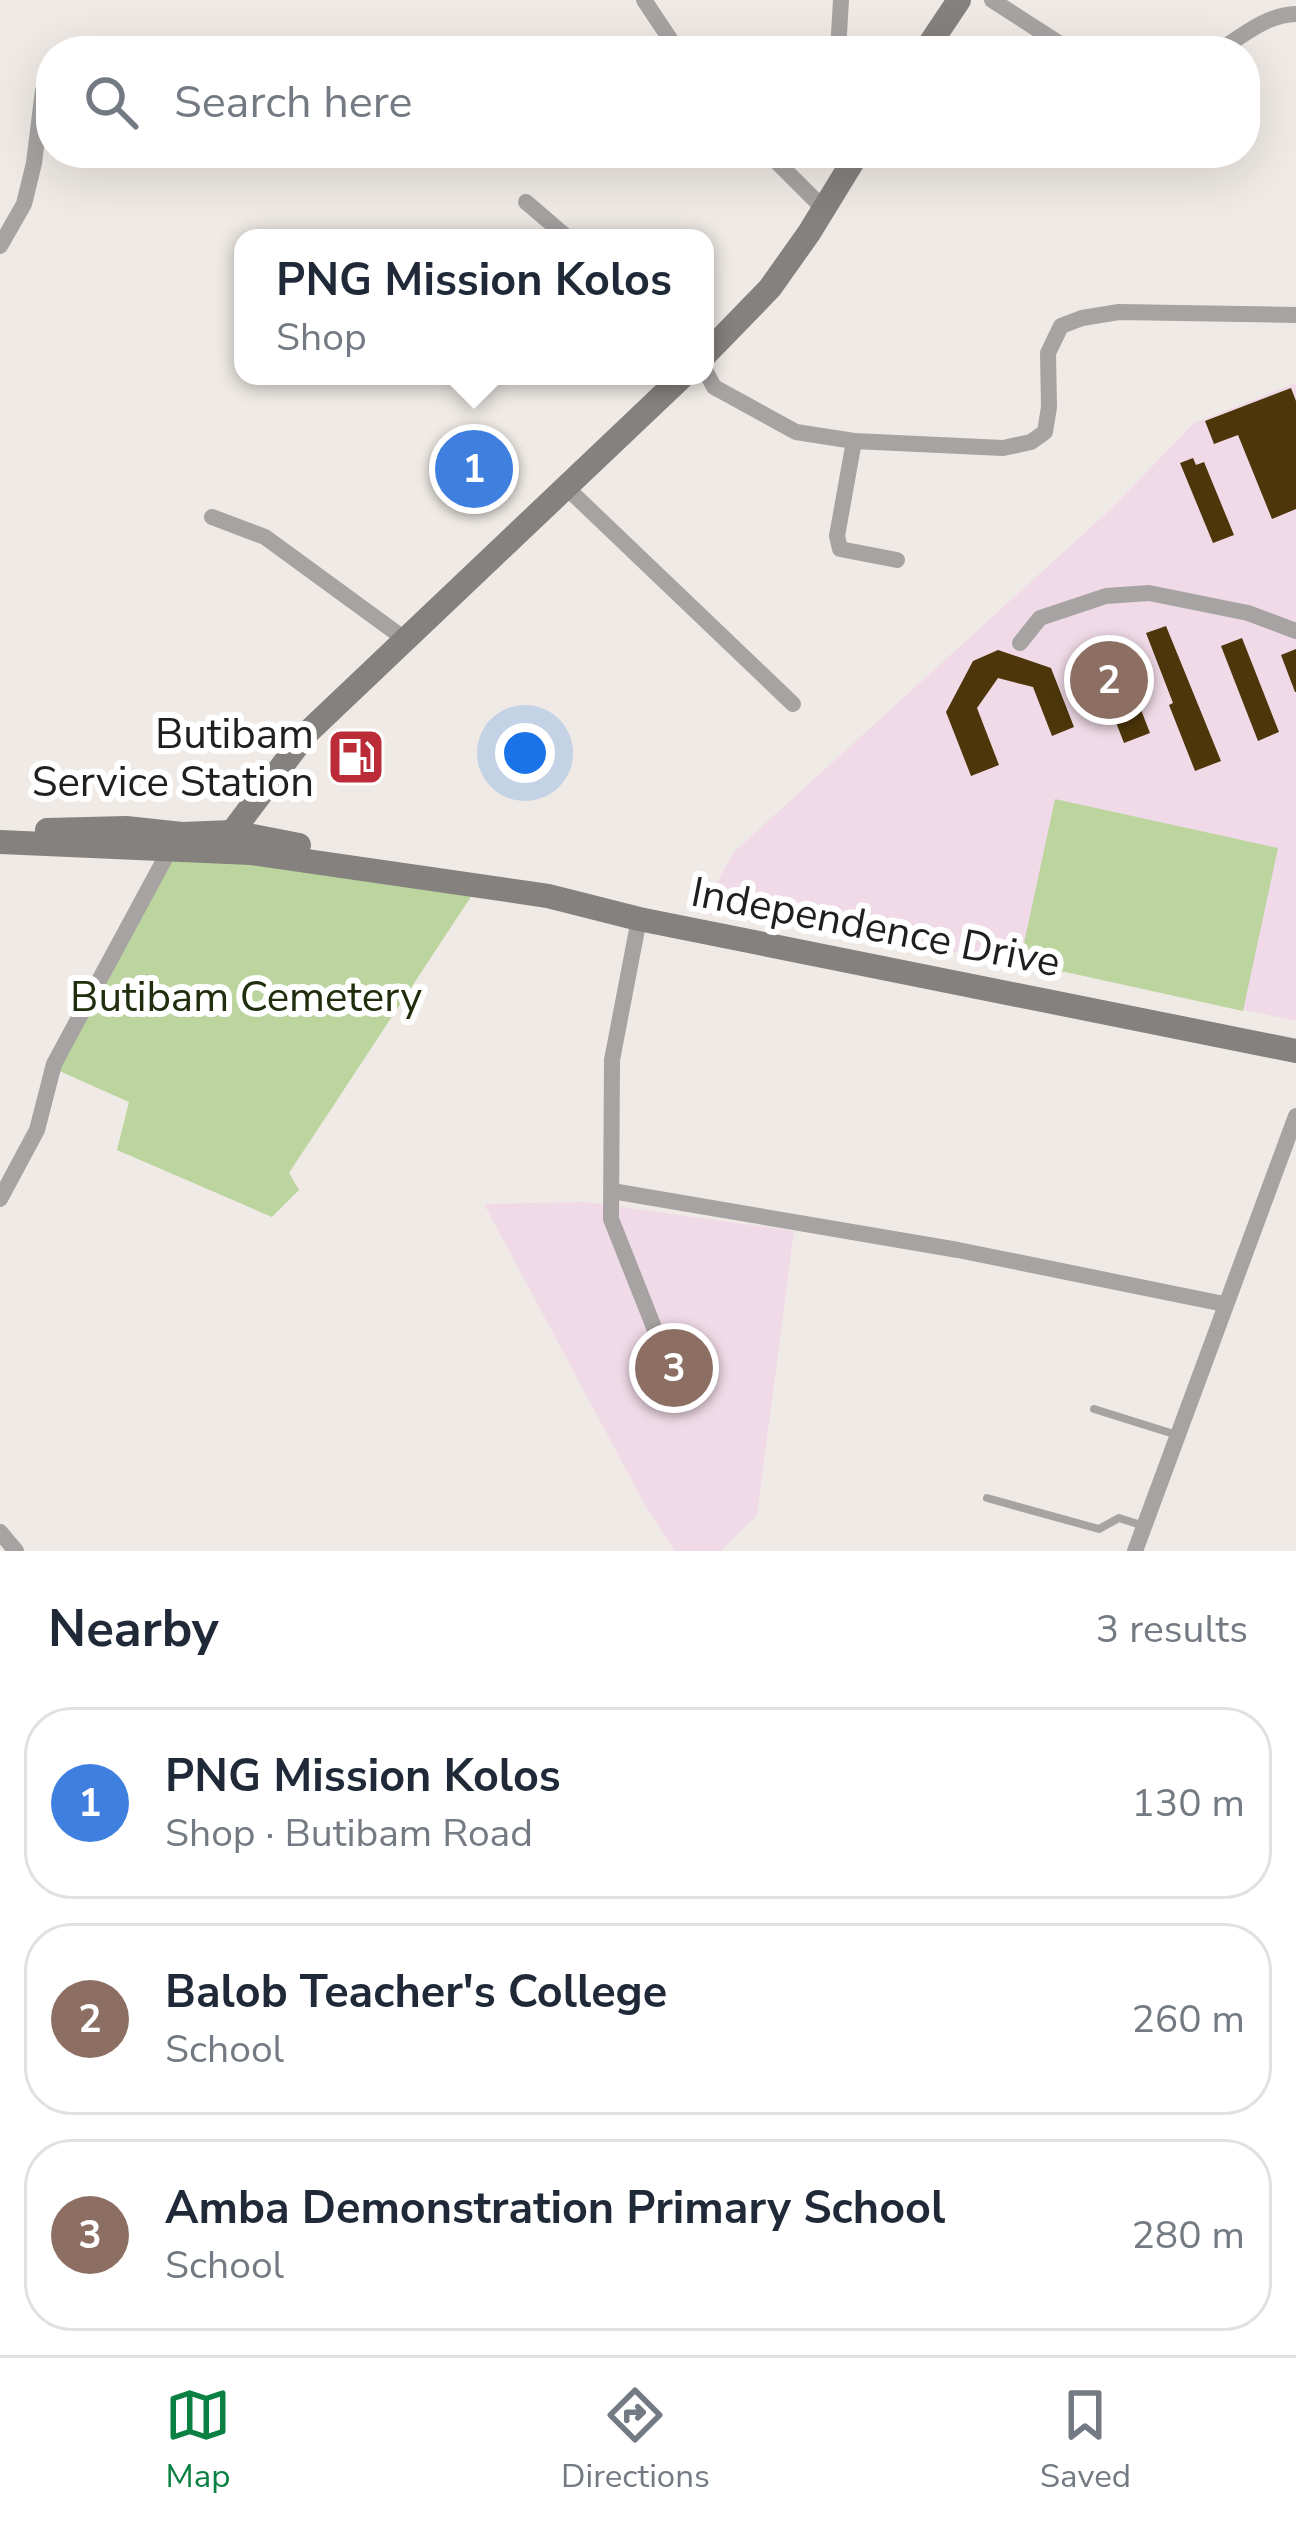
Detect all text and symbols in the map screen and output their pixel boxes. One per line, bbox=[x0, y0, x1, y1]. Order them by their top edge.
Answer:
search box bbox=[36, 36, 1260, 168]
icon: search bbox=[78, 69, 144, 135]
text: Search here bbox=[174, 72, 413, 133]
popup bbox=[234, 229, 714, 385]
text: PNG Mission Kolos bbox=[276, 250, 672, 311]
text: Shop bbox=[276, 311, 367, 364]
pin: 1 bbox=[435, 424, 513, 514]
pin: 2 bbox=[1070, 635, 1148, 725]
place label: Butibam Service Station bbox=[32, 706, 314, 811]
your location bbox=[495, 723, 555, 783]
fuel station icon: Butibam Service Station bbox=[325, 726, 387, 788]
street label: Independence Drive bbox=[686, 864, 1065, 991]
park label: Butibam Cemetery bbox=[70, 969, 422, 1026]
pin: 3 bbox=[635, 1323, 713, 1413]
text: Nearby bbox=[48, 1594, 219, 1664]
text: 3 results bbox=[1096, 1603, 1248, 1656]
text: PNG Mission Kolos bbox=[165, 1746, 561, 1807]
text: 1 bbox=[78, 1777, 102, 1830]
text: 130 m bbox=[1131, 1777, 1245, 1830]
text: Shop · Butibam Road bbox=[165, 1807, 533, 1860]
text: Balob Teacher's College bbox=[165, 1962, 667, 2023]
text: 2 bbox=[78, 1993, 102, 2046]
text: 260 m bbox=[1131, 1993, 1245, 2046]
text: School bbox=[165, 2023, 284, 2076]
text: Amba Demonstration Primary School bbox=[165, 2178, 945, 2239]
text: 3 bbox=[78, 2209, 102, 2262]
text: 280 m bbox=[1131, 2209, 1245, 2262]
text: School bbox=[165, 2239, 284, 2292]
tab: Map bbox=[165, 2382, 231, 2499]
tab: Directions bbox=[561, 2382, 710, 2499]
tab: Saved bbox=[1040, 2382, 1131, 2499]

